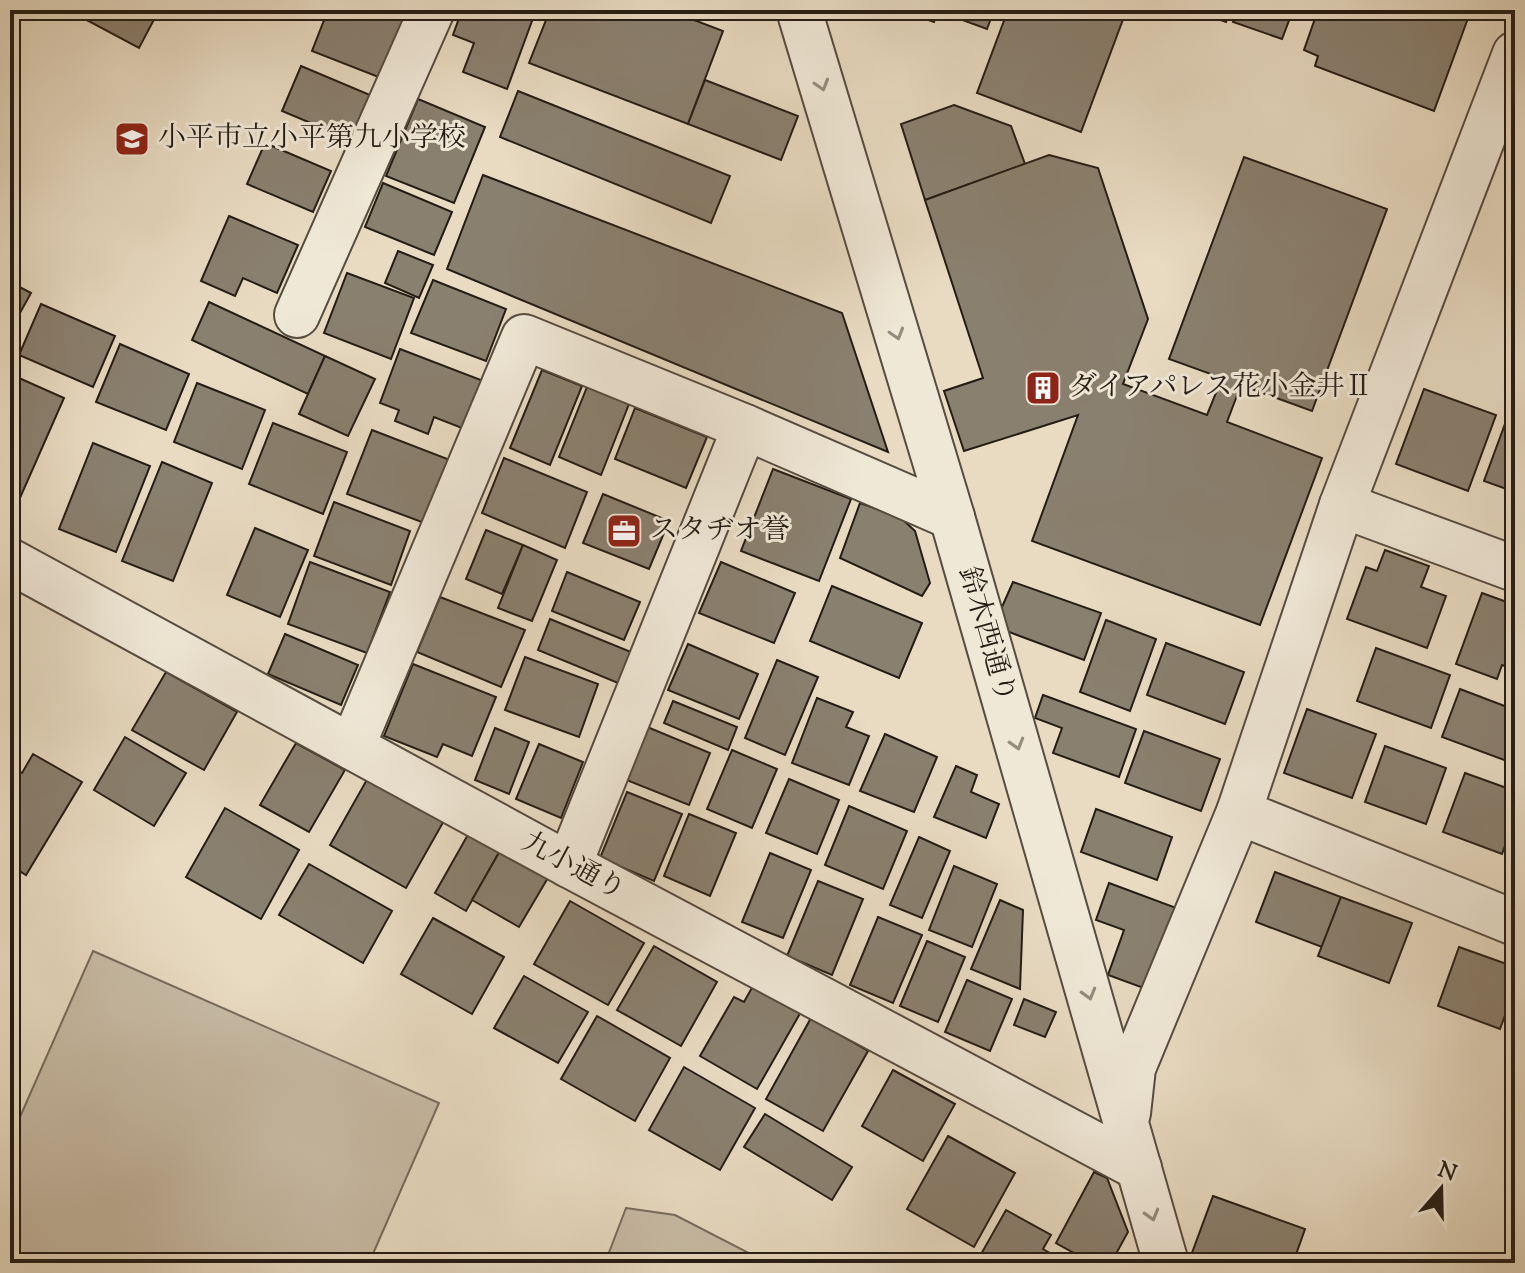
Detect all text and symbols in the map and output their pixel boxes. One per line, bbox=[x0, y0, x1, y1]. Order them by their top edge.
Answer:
one-way arrow bbox=[812, 77, 828, 91]
place label: 小平市立小平第九小学校 bbox=[158, 119, 466, 159]
school or university icon: 小平市立小平第九小学校 bbox=[113, 120, 151, 158]
one-way arrow bbox=[888, 326, 904, 340]
place label: ダイアパレス花小金井Ⅱ bbox=[1069, 368, 1373, 408]
building icon: ダイアパレス花小金井Ⅱ bbox=[1024, 369, 1062, 407]
place label: スタヂオ誉 bbox=[650, 511, 789, 551]
office icon: スタヂオ誉 bbox=[605, 512, 643, 550]
street label: 鈴木西通り bbox=[947, 562, 1025, 708]
one-way arrow bbox=[1008, 737, 1024, 751]
street label: 九小通り bbox=[514, 823, 632, 911]
one-way arrow bbox=[1079, 987, 1096, 1001]
north arrow bbox=[1401, 1149, 1481, 1229]
text: N bbox=[1433, 1155, 1461, 1191]
one-way arrow bbox=[1143, 1208, 1160, 1222]

